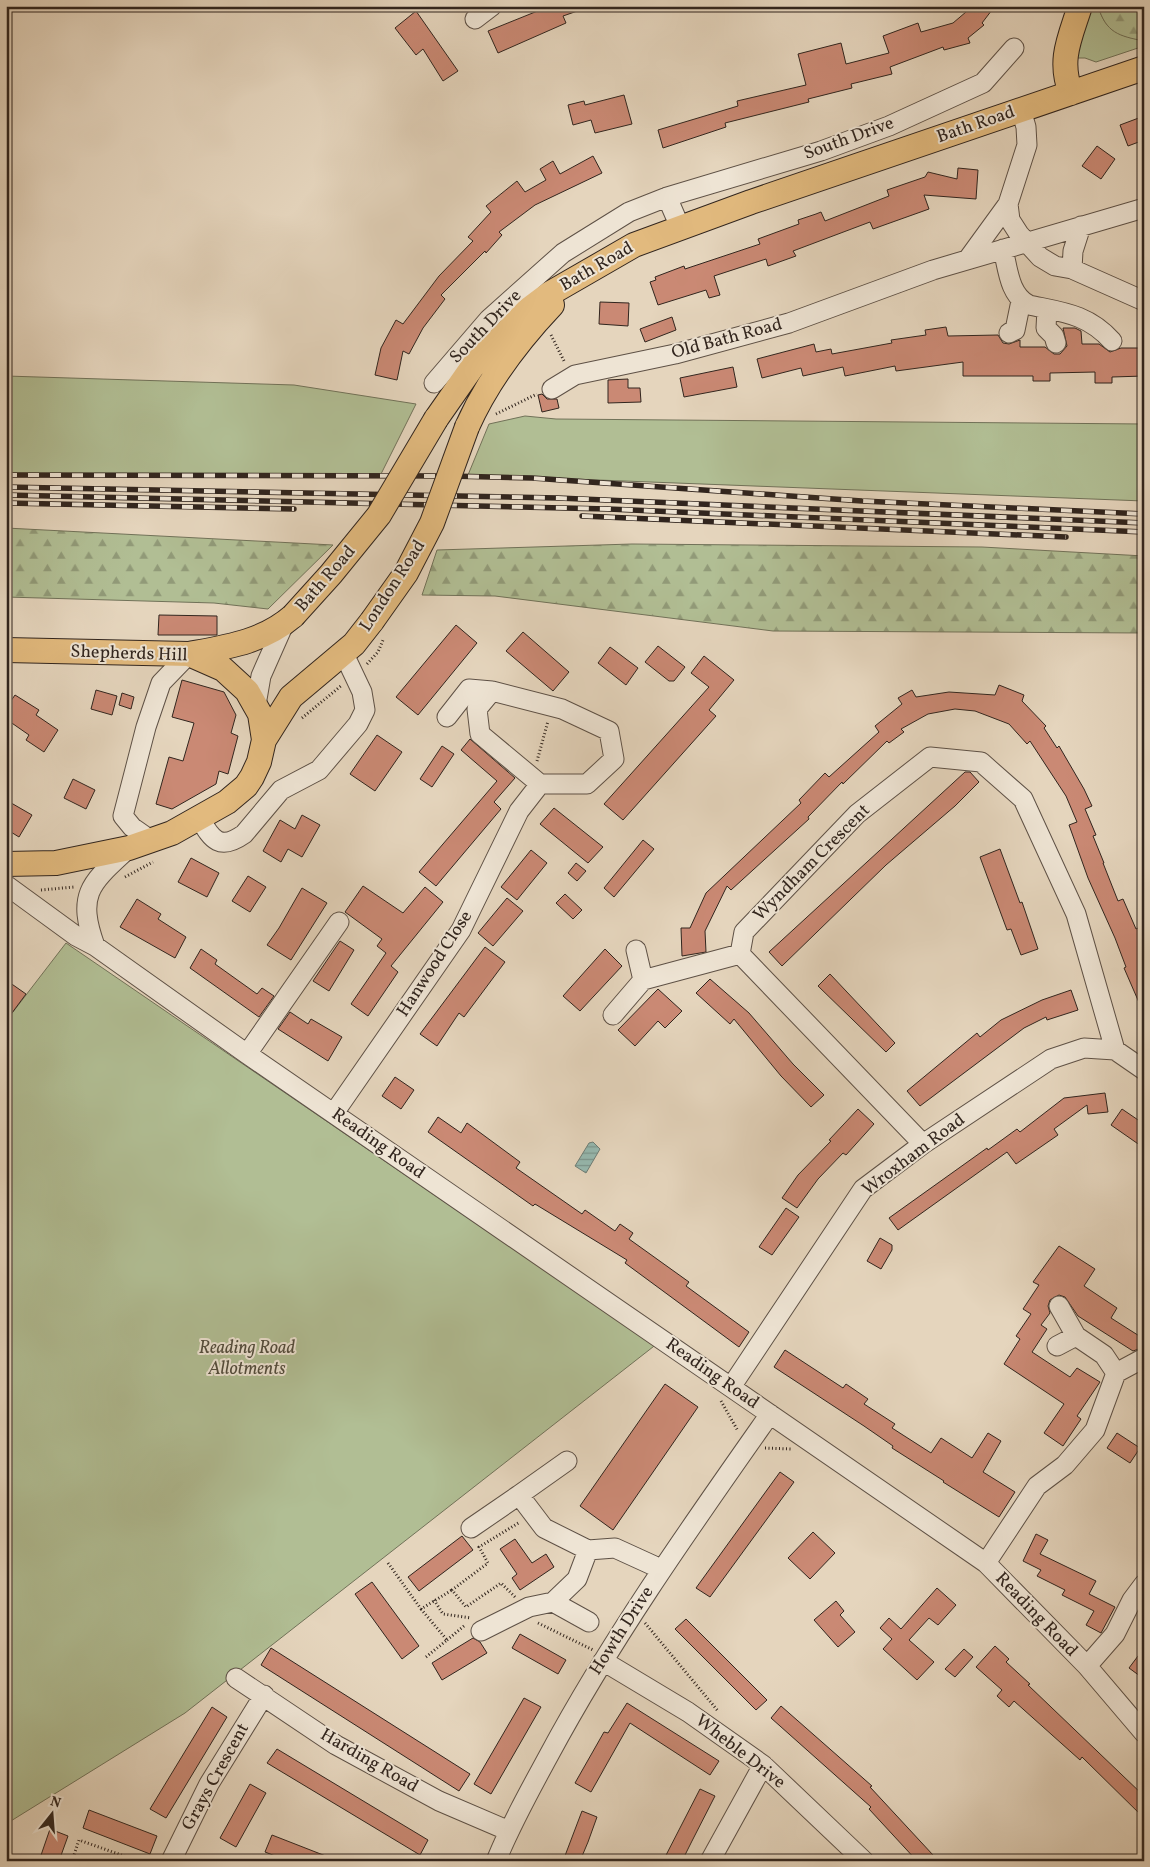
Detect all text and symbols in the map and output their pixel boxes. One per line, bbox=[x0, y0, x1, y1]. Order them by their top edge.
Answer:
street label: Bath Road bbox=[934, 100, 1018, 150]
street label: South Drive bbox=[800, 111, 898, 167]
street label: Bath Road bbox=[556, 236, 638, 298]
street label: South Drive bbox=[444, 284, 528, 370]
street label: Old Bath Road bbox=[669, 312, 785, 366]
street label: London Road bbox=[354, 535, 432, 637]
street label: Bath Road bbox=[290, 540, 362, 618]
street label: Shepherds Hill bbox=[70, 639, 188, 669]
street label: Wyndham Crescent bbox=[748, 799, 876, 927]
street label: Hanwood Close bbox=[391, 906, 479, 1022]
street label: Reading Road bbox=[326, 1102, 430, 1186]
street label: Wroxham Road bbox=[857, 1108, 971, 1202]
street label: Reading Road bbox=[660, 1332, 764, 1416]
park label: Reading Road Allotments bbox=[199, 1336, 296, 1382]
street label: Reading Road bbox=[989, 1567, 1083, 1663]
street label: Howth Drive bbox=[584, 1582, 660, 1680]
street label: Wheble Drive bbox=[690, 1709, 790, 1795]
street label: Grays Crescent bbox=[176, 1719, 256, 1835]
street label: Harding Road bbox=[315, 1723, 423, 1799]
north arrow bbox=[28, 1790, 78, 1840]
text: N bbox=[48, 1792, 63, 1814]

